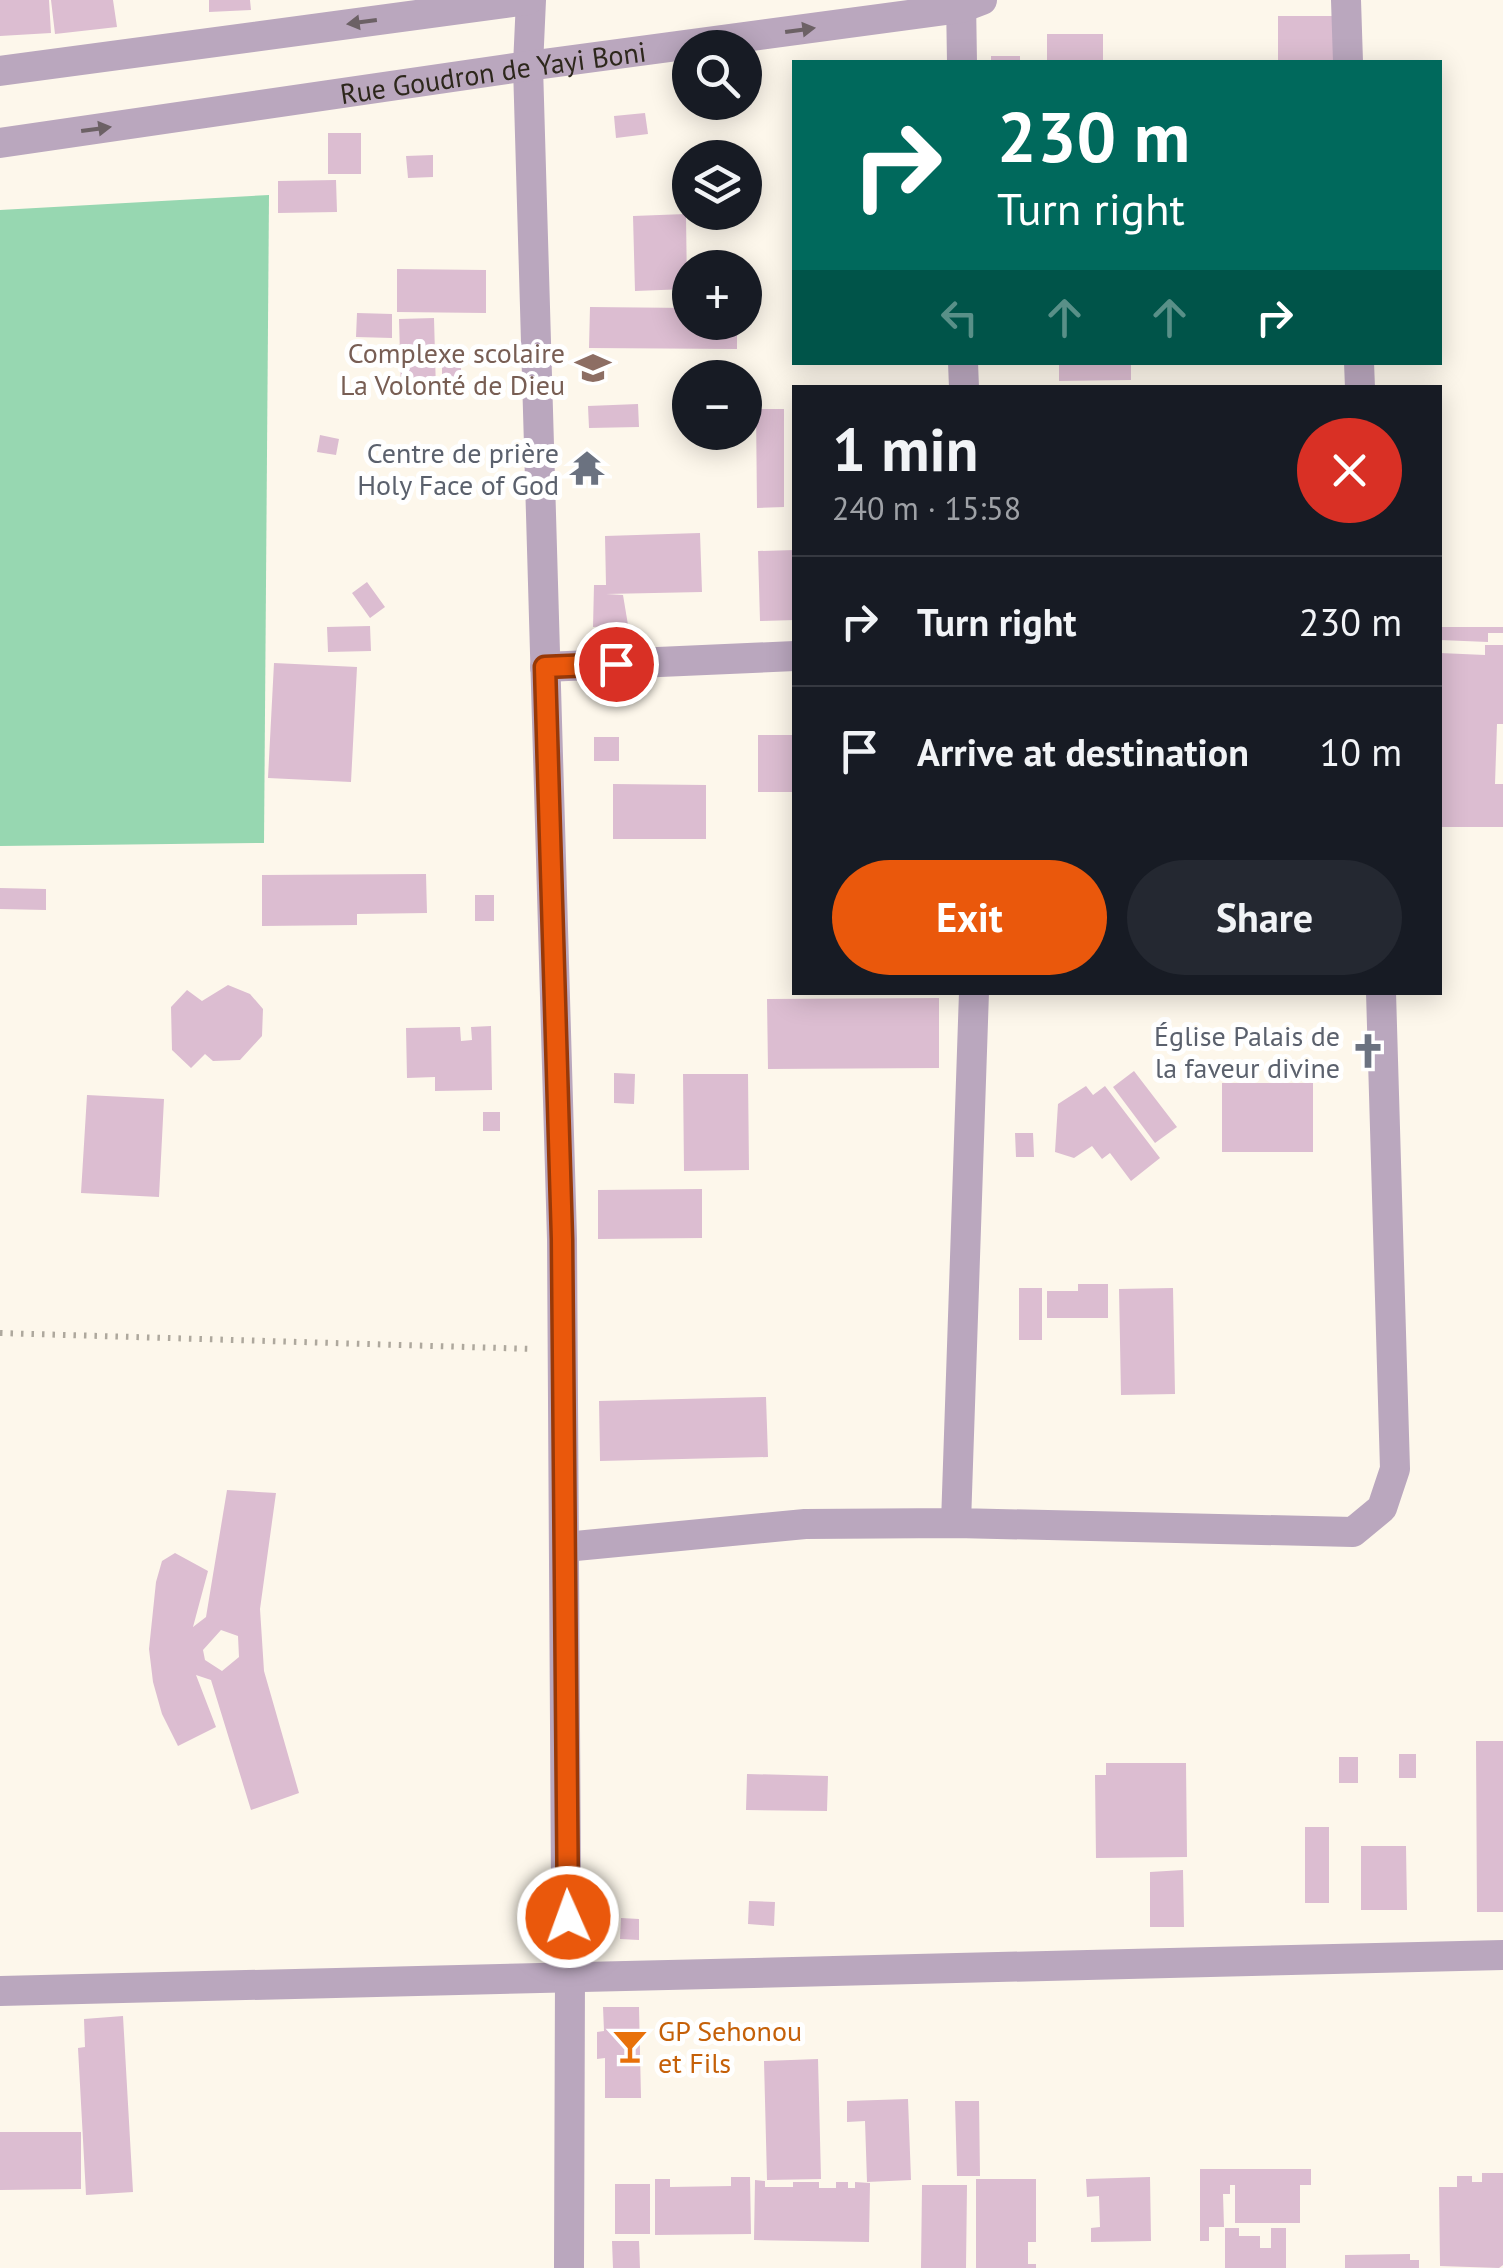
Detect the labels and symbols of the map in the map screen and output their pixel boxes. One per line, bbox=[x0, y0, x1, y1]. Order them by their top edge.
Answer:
one-way arrow bbox=[345, 15, 377, 31]
one-way arrow bbox=[784, 21, 816, 37]
street label: Rue Goudron de Yayi Boni bbox=[337, 32, 648, 112]
one-way arrow bbox=[81, 120, 113, 136]
place label: Complexe scolaire La Volonté de Dieu bbox=[340, 334, 565, 403]
school or university icon: Complexe scolaire La Volonté de Dieu bbox=[574, 349, 612, 387]
place label: Centre de prière Holy Face of God bbox=[357, 434, 559, 503]
temple icon: Centre de prière Holy Face of God bbox=[568, 449, 606, 487]
pin bbox=[574, 622, 659, 707]
place label: Église Palais de la faveur divine bbox=[1154, 1017, 1340, 1086]
church icon: Église Palais de la faveur divine bbox=[1349, 1032, 1387, 1070]
position arrow bbox=[516, 1865, 620, 1969]
place label: GP Sehonou et Fils bbox=[658, 2012, 802, 2081]
bar icon: GP Sehonou et Fils bbox=[611, 2027, 649, 2065]

